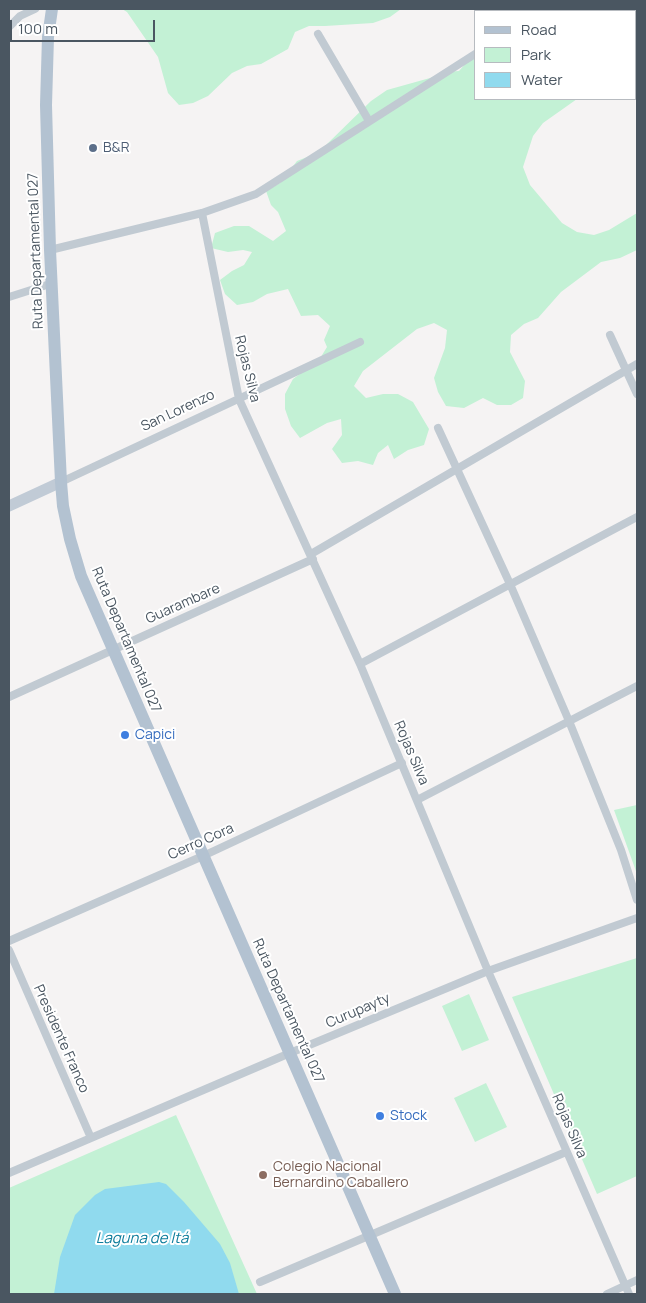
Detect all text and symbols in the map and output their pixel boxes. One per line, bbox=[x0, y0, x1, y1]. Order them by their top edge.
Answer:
scale bar bbox=[12, 10, 158, 42]
legend bbox=[473, 10, 636, 100]
text: 100 m bbox=[18, 18, 58, 39]
text: Road bbox=[521, 19, 557, 40]
text: Park bbox=[521, 44, 551, 65]
text: Water bbox=[521, 69, 563, 90]
place label: B&R bbox=[103, 140, 130, 156]
marker: B&R bbox=[87, 142, 99, 154]
street label: Ruta Departamental 027 bbox=[25, 173, 47, 329]
street label: Rojas Silva bbox=[231, 334, 263, 404]
street label: San Lorenzo bbox=[139, 387, 217, 435]
street label: Ruta Departamental 027 bbox=[88, 565, 164, 715]
street label: Guarambare bbox=[143, 580, 223, 628]
street label: Rojas Silva bbox=[390, 718, 432, 788]
place label: Capici bbox=[135, 727, 175, 743]
marker: Capici bbox=[119, 729, 131, 741]
street label: Cerro Cora bbox=[166, 820, 236, 864]
street label: Ruta Departamental 027 bbox=[249, 936, 327, 1086]
street label: Presidente Franco bbox=[30, 982, 92, 1096]
street label: Curupayty bbox=[323, 990, 393, 1032]
street label: Rojas Silva bbox=[548, 1091, 590, 1161]
place label: Stock bbox=[390, 1108, 427, 1124]
marker: Stock bbox=[374, 1110, 386, 1122]
place label: Colegio Nacional Bernardino Caballero bbox=[273, 1159, 408, 1192]
marker: Colegio Nacional Bernardino Caballero bbox=[257, 1169, 269, 1181]
water label: Laguna de Itá bbox=[96, 1230, 188, 1248]

